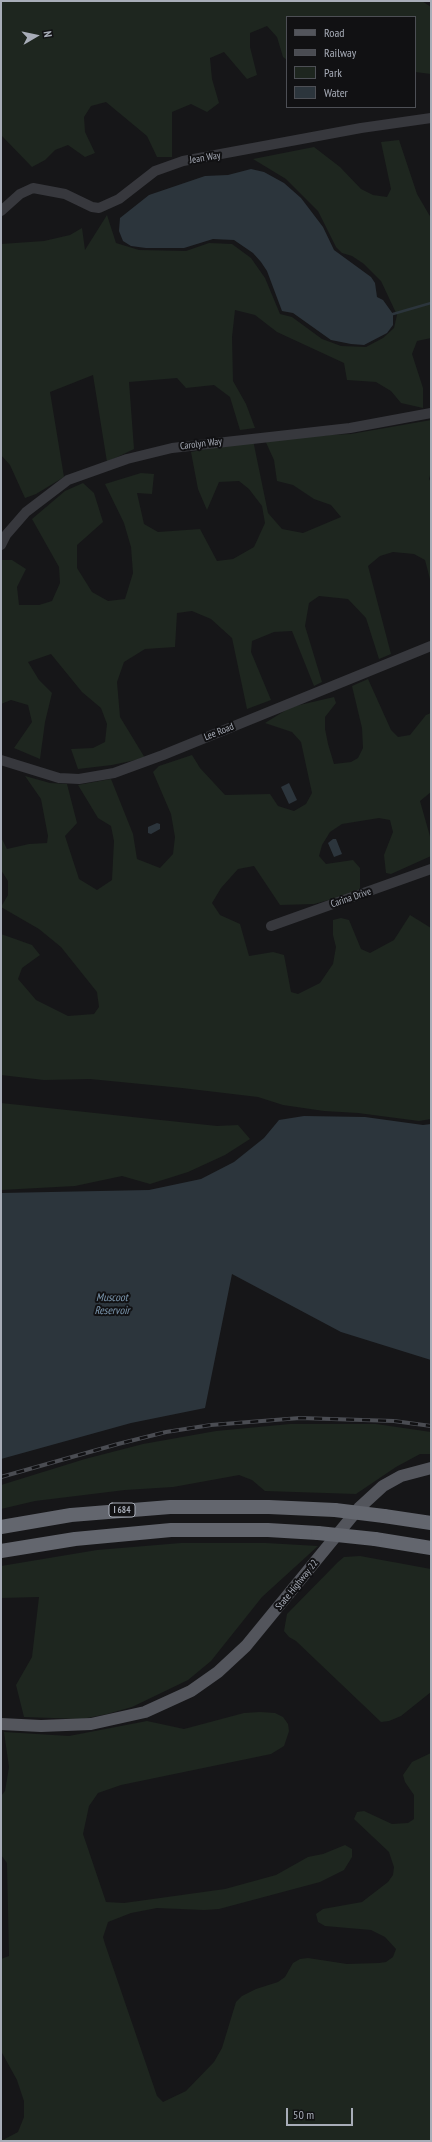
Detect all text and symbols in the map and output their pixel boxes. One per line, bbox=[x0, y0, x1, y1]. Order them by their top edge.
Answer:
north arrow bbox=[16, 16, 56, 56]
legend bbox=[286, 16, 416, 108]
text: Road bbox=[324, 25, 344, 40]
text: N bbox=[40, 30, 55, 38]
text: Railway bbox=[324, 45, 356, 60]
text: Park bbox=[324, 65, 342, 80]
text: Water bbox=[324, 85, 348, 100]
street label: Jean Way bbox=[189, 150, 221, 166]
street label: Carolyn Way bbox=[179, 435, 223, 453]
street label: Lee Road bbox=[202, 721, 236, 743]
street label: Carina Drive bbox=[329, 885, 373, 911]
water label: Muscoot Reservoir bbox=[94, 1291, 130, 1317]
road number: I 684 bbox=[109, 1503, 135, 1517]
street label: State Highway 22 bbox=[273, 1558, 321, 1612]
scale bar bbox=[288, 2100, 355, 2126]
text: 50 m bbox=[293, 2107, 314, 2122]

